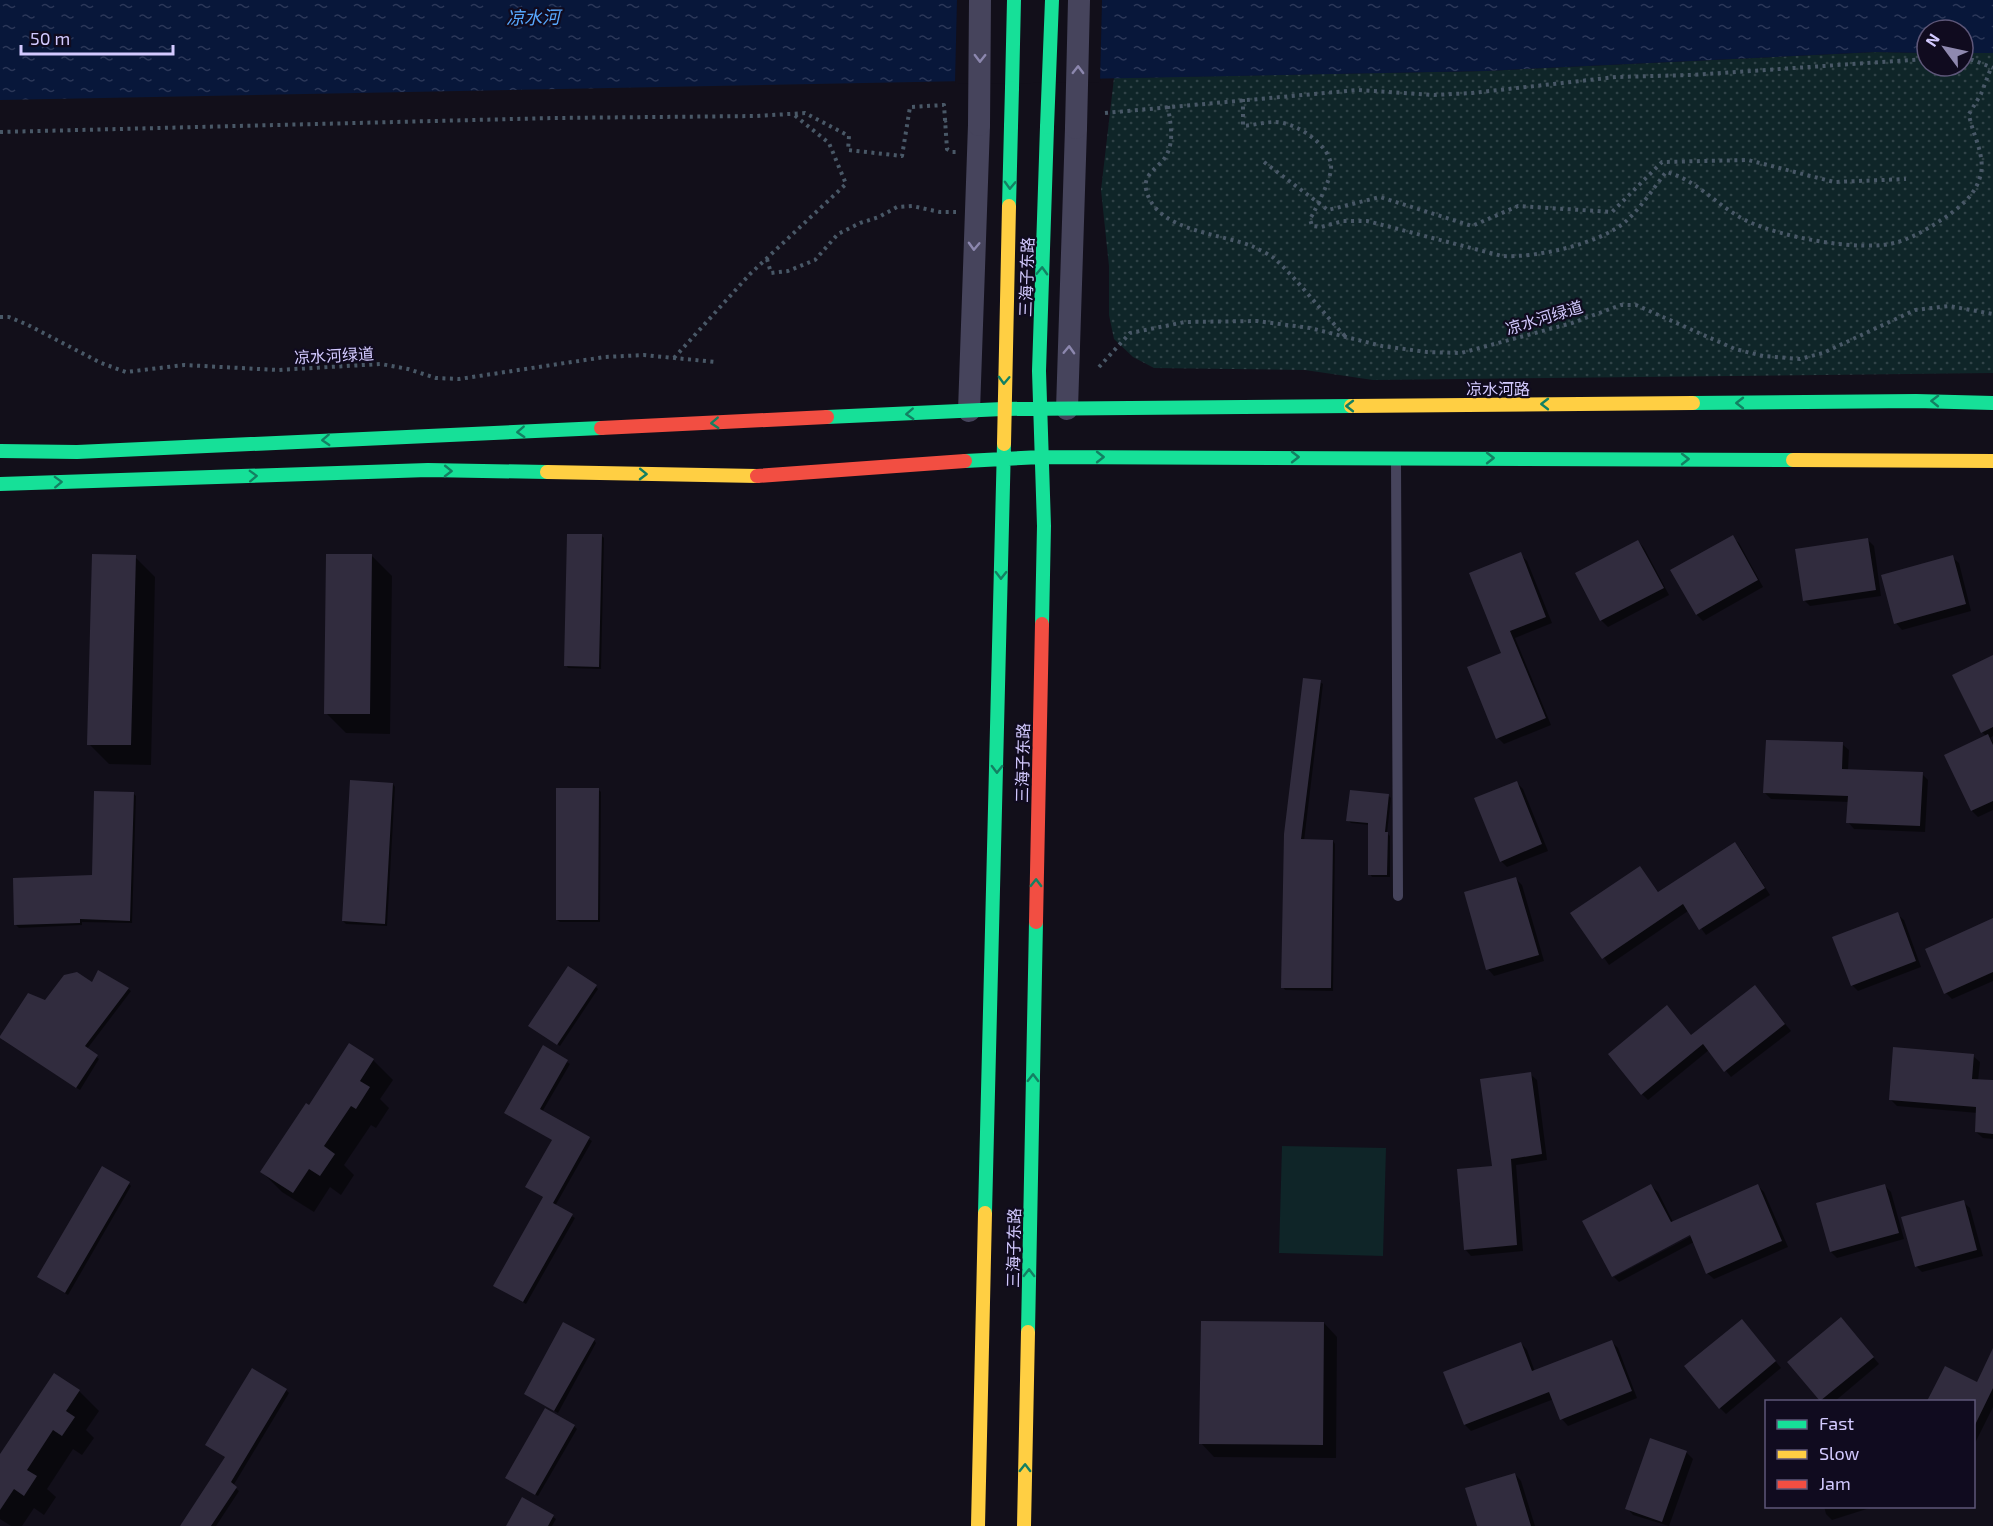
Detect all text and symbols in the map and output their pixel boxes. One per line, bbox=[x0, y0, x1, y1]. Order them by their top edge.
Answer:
water label: 凉水河 bbox=[506, 5, 563, 28]
scale bar bbox=[21, 18, 172, 56]
north arrow bbox=[1915, 18, 1975, 78]
text: 50 m bbox=[30, 27, 70, 49]
text: N bbox=[1921, 30, 1943, 50]
one-way arrow bbox=[973, 54, 986, 63]
one-way arrow bbox=[1071, 65, 1084, 74]
one-way arrow bbox=[1003, 180, 1016, 189]
street label: 三海子东路 bbox=[1015, 237, 1037, 317]
one-way arrow bbox=[968, 241, 981, 250]
one-way arrow bbox=[1036, 266, 1049, 275]
street label: 凉水河绿道 bbox=[1503, 296, 1585, 338]
street label: 凉水河绿道 bbox=[294, 343, 374, 367]
one-way arrow bbox=[1063, 346, 1076, 355]
one-way arrow bbox=[998, 375, 1010, 384]
street label: 凉水河路 bbox=[1466, 379, 1530, 398]
one-way arrow bbox=[1930, 395, 1939, 408]
one-way arrow bbox=[1735, 397, 1744, 409]
one-way arrow bbox=[1540, 398, 1549, 410]
one-way arrow bbox=[1345, 400, 1354, 412]
one-way arrow bbox=[906, 408, 915, 420]
one-way arrow bbox=[711, 416, 720, 429]
one-way arrow bbox=[516, 425, 525, 438]
one-way arrow bbox=[321, 434, 330, 447]
one-way arrow bbox=[1095, 451, 1104, 463]
one-way arrow bbox=[1290, 451, 1299, 463]
one-way arrow bbox=[1485, 452, 1494, 464]
one-way arrow bbox=[1680, 453, 1689, 465]
one-way arrow bbox=[444, 465, 453, 477]
one-way arrow bbox=[639, 468, 648, 480]
one-way arrow bbox=[249, 470, 258, 482]
one-way arrow bbox=[54, 476, 63, 489]
one-way arrow bbox=[995, 570, 1007, 579]
street label: 三海子东路 bbox=[1012, 723, 1032, 803]
one-way arrow bbox=[990, 765, 1003, 774]
one-way arrow bbox=[1030, 878, 1043, 887]
one-way arrow bbox=[1026, 1073, 1039, 1082]
street label: 三海子东路 bbox=[1003, 1208, 1023, 1288]
one-way arrow bbox=[1022, 1268, 1035, 1277]
legend bbox=[1765, 1400, 1975, 1508]
text: Fast bbox=[1819, 1412, 1854, 1434]
text: Slow bbox=[1819, 1442, 1860, 1464]
one-way arrow bbox=[1019, 1463, 1031, 1472]
text: Jam bbox=[1819, 1472, 1851, 1494]

